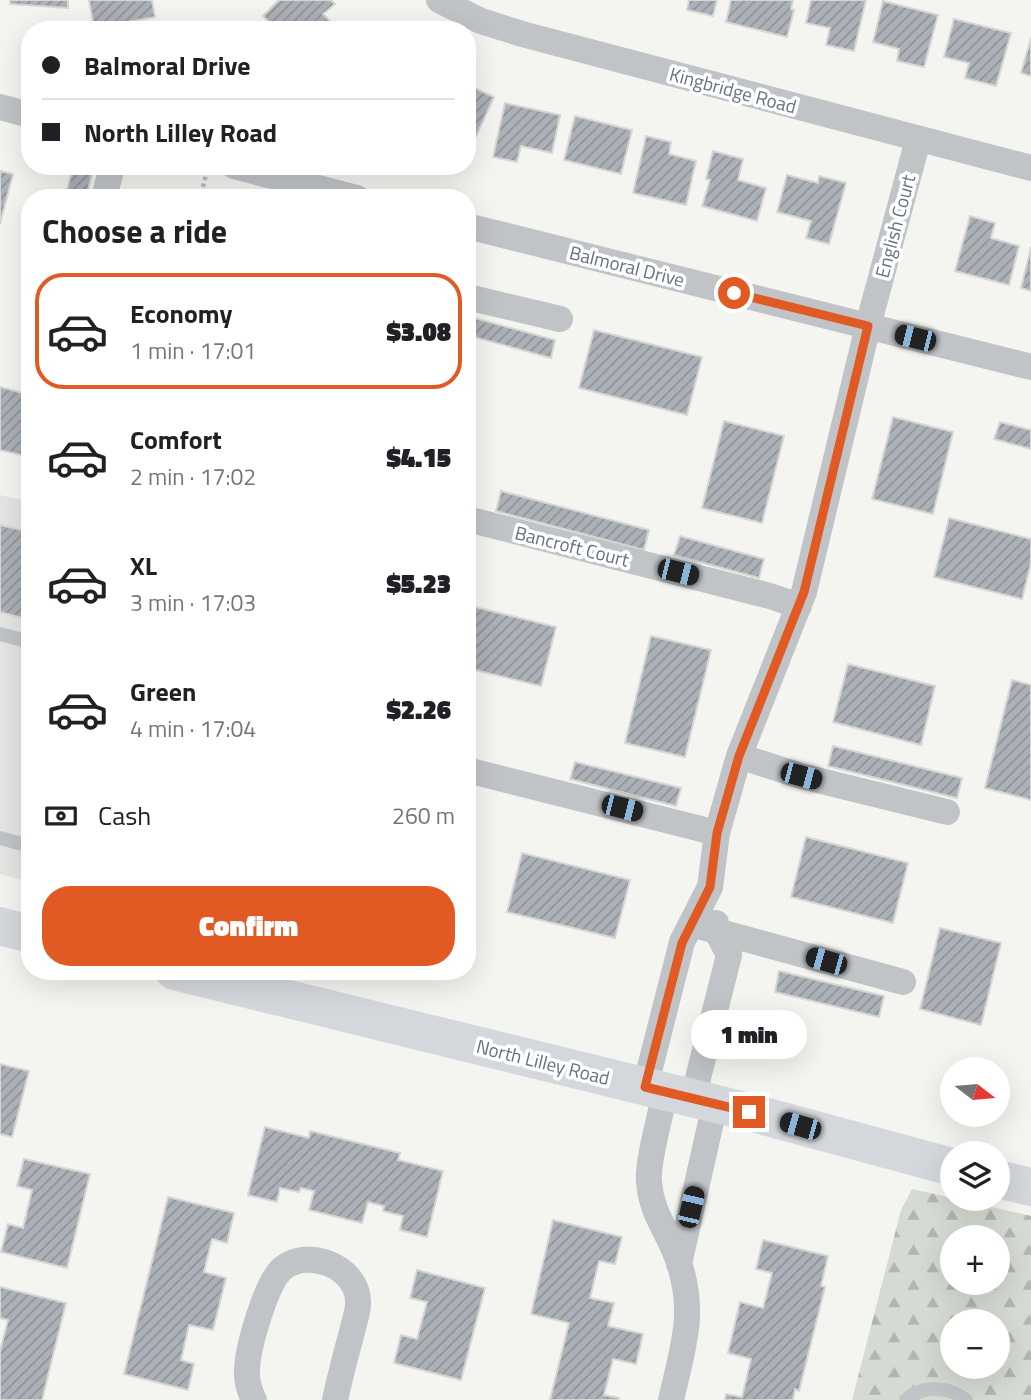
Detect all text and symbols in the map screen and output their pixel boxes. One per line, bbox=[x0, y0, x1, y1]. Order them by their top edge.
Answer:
text: Balmoral Drive bbox=[84, 46, 250, 85]
street label: Kingbridge Road bbox=[666, 59, 800, 120]
text: North Lilley Road bbox=[84, 113, 277, 152]
street label: English Court bbox=[867, 171, 922, 281]
text: Choose a ride bbox=[42, 207, 227, 255]
street label: Balmoral Drive bbox=[566, 237, 688, 294]
route start bbox=[718, 277, 750, 309]
text: Economy bbox=[130, 294, 232, 333]
icon: car bbox=[46, 300, 109, 363]
text: $3.08 bbox=[386, 312, 451, 351]
car bbox=[893, 323, 938, 353]
text: 1 min · 17:01 bbox=[130, 333, 256, 368]
text: Comfort bbox=[130, 420, 222, 459]
icon: car bbox=[46, 426, 109, 489]
text: $4.15 bbox=[386, 438, 451, 477]
text: 2 min · 17:02 bbox=[130, 459, 256, 494]
street label: Bancroft Court bbox=[512, 517, 633, 574]
text: XL bbox=[130, 546, 157, 585]
icon: car bbox=[46, 552, 109, 615]
car bbox=[656, 557, 701, 587]
text: $5.23 bbox=[386, 564, 451, 603]
text: 3 min · 17:03 bbox=[130, 585, 256, 620]
text: Green bbox=[130, 672, 196, 711]
icon: car bbox=[46, 678, 109, 741]
text: $2.26 bbox=[386, 690, 451, 729]
text: 4 min · 17:04 bbox=[130, 711, 256, 746]
car bbox=[778, 760, 825, 792]
car bbox=[600, 793, 645, 823]
text: Cash bbox=[98, 796, 151, 835]
icon: cash bbox=[42, 797, 80, 835]
text: 260 m bbox=[392, 798, 455, 833]
button: Confirm bbox=[42, 886, 455, 966]
car bbox=[803, 945, 850, 977]
callout: 1 min bbox=[691, 1010, 807, 1060]
text: 1 min bbox=[720, 1017, 778, 1052]
street label: North Lilley Road bbox=[473, 1031, 613, 1092]
north arrow bbox=[940, 1057, 1010, 1127]
map controls bbox=[940, 1057, 1010, 1379]
route end bbox=[733, 1096, 765, 1128]
car bbox=[777, 1110, 824, 1142]
button: layers bbox=[940, 1141, 1010, 1211]
car bbox=[677, 1184, 706, 1230]
button: + bbox=[940, 1225, 1010, 1295]
button: − bbox=[940, 1309, 1010, 1379]

